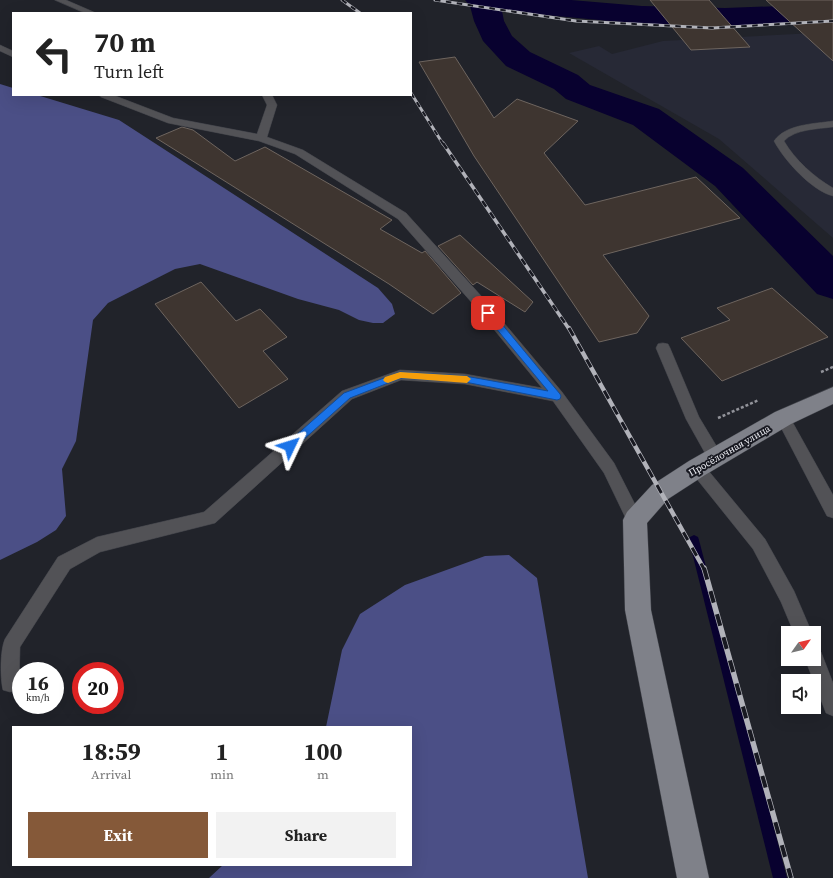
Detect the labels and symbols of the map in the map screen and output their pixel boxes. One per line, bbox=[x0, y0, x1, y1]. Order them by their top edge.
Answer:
pin bbox=[471, 296, 505, 330]
street label: Просёлочная улица bbox=[686, 421, 773, 479]
position arrow bbox=[269, 425, 311, 467]
north arrow bbox=[781, 626, 821, 666]
speed limit sign: 20 bbox=[72, 662, 124, 714]

